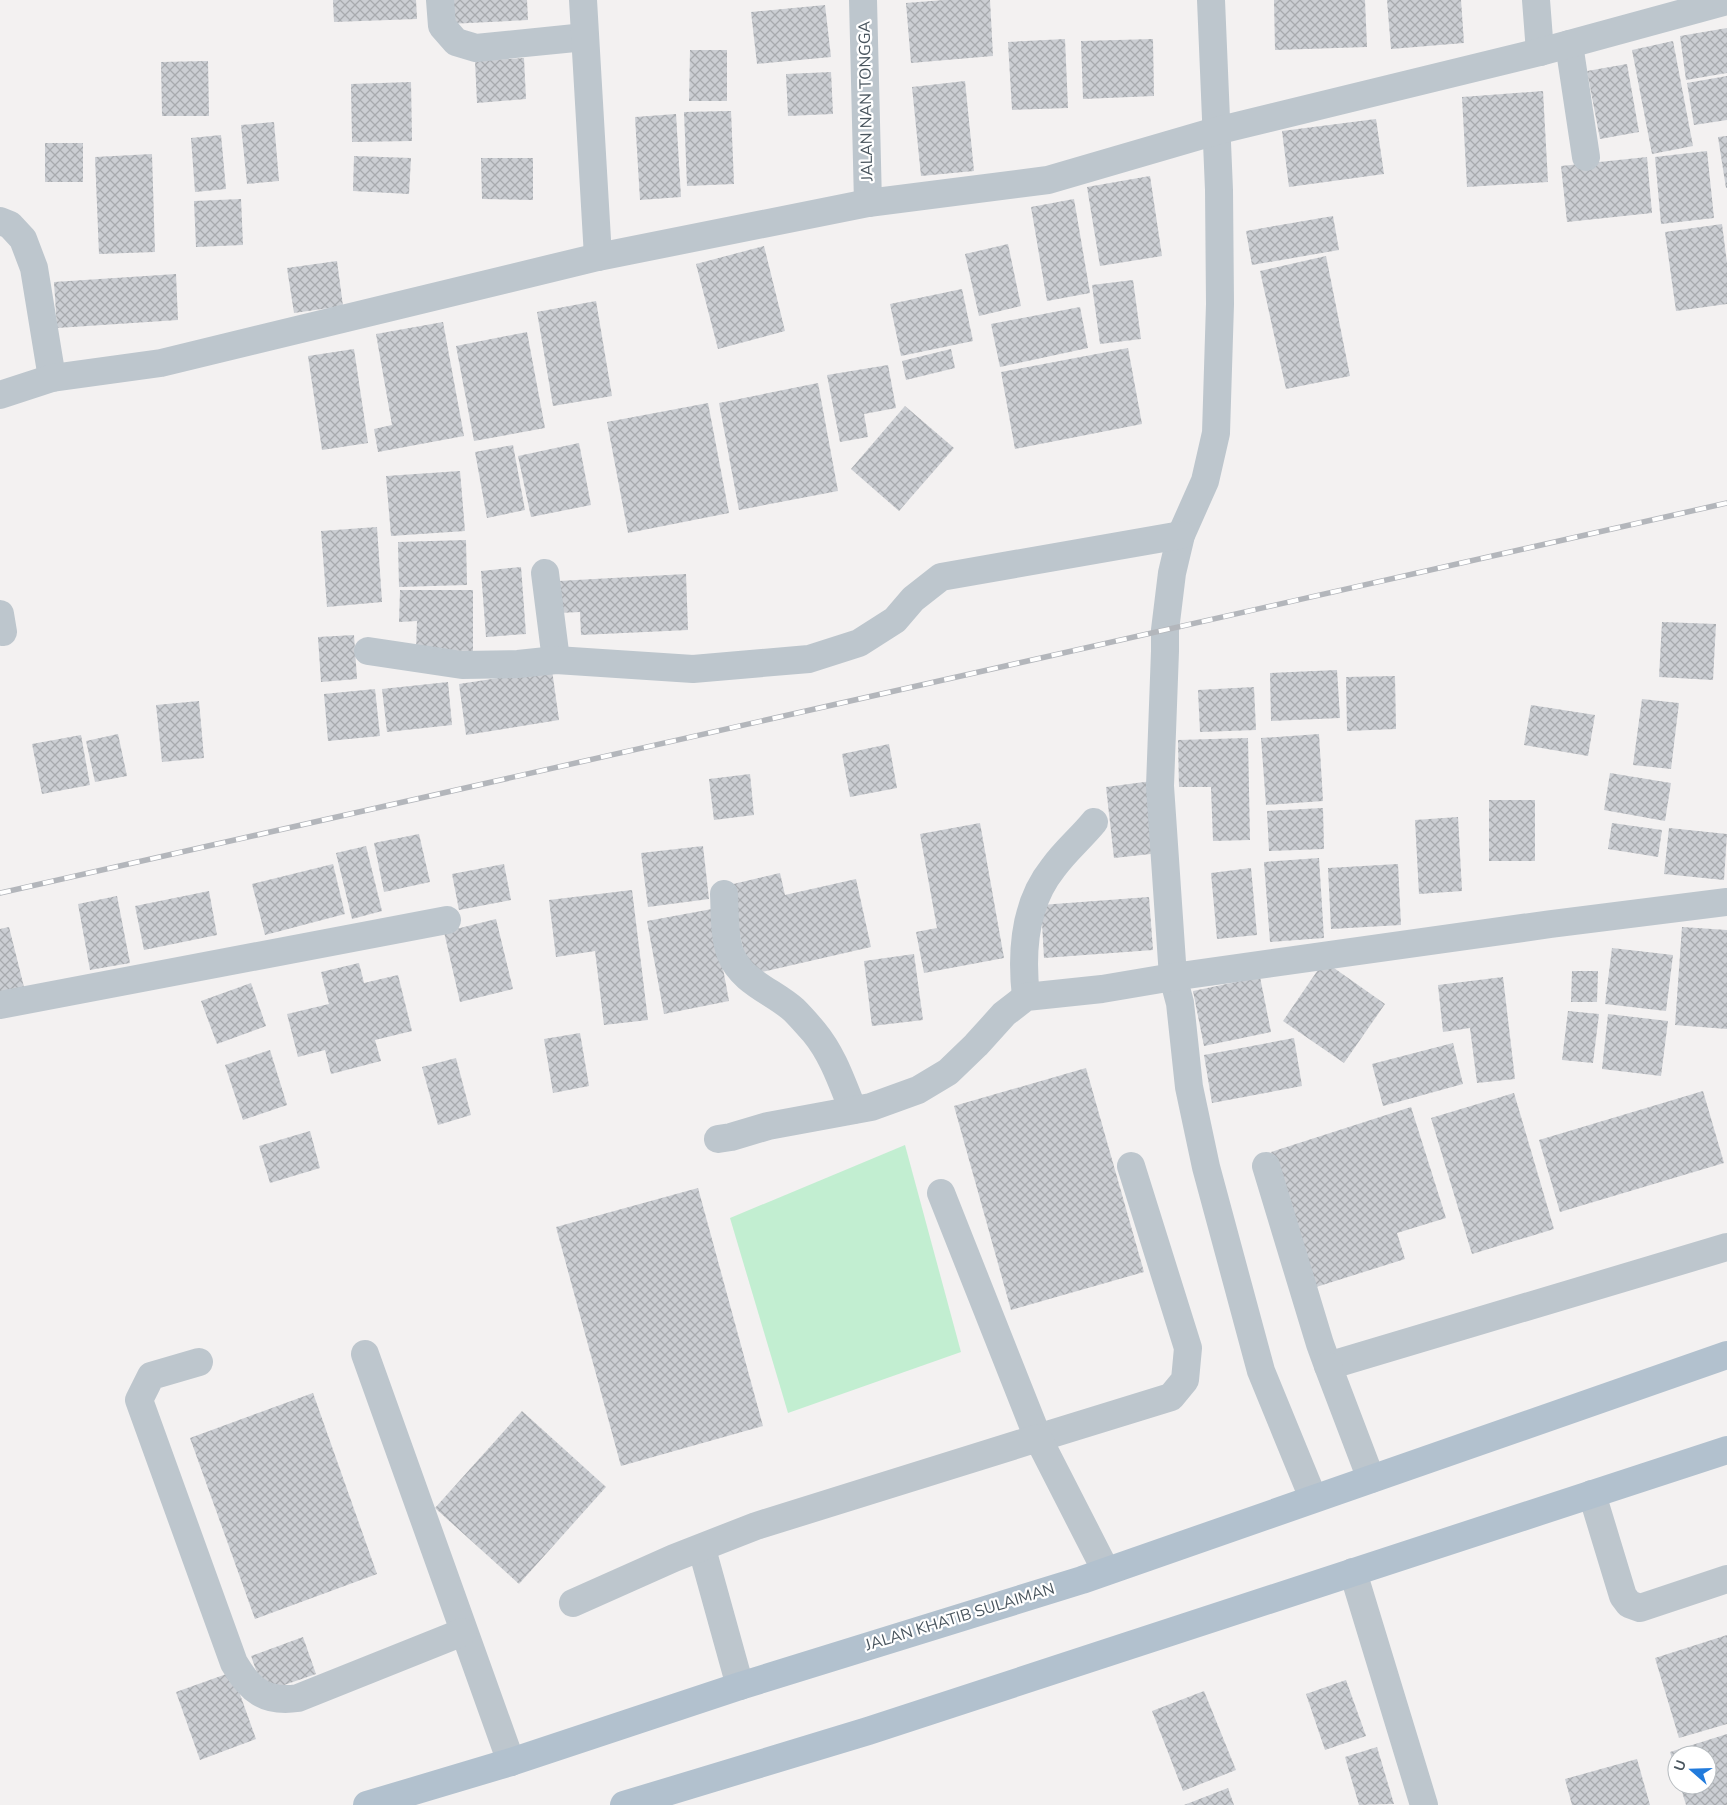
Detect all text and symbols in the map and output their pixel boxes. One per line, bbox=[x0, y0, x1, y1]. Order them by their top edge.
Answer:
street label: JALAN NAN TONGGA bbox=[854, 20, 878, 182]
street label: JALAN KHATIB SULAIMAN bbox=[862, 1578, 1057, 1657]
north arrow bbox=[1667, 1745, 1717, 1795]
text: U bbox=[1670, 1758, 1691, 1774]

